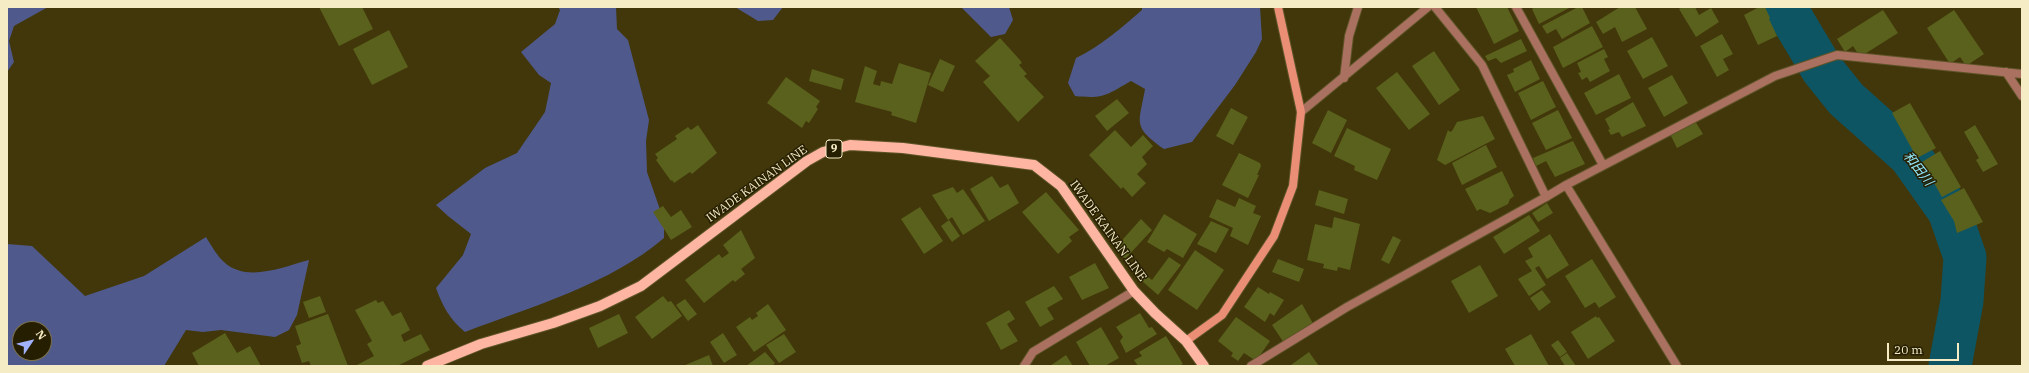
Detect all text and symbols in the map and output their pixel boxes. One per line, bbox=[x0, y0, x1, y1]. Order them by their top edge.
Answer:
road number: 9 bbox=[826, 140, 842, 158]
street label: IWADE KAINAN LINE bbox=[704, 143, 810, 225]
water label: 和田川 bbox=[1900, 149, 1936, 189]
street label: IWADE KAINAN LINE bbox=[1067, 178, 1149, 284]
north arrow bbox=[12, 321, 52, 361]
text: N bbox=[33, 327, 49, 342]
scale bar bbox=[1889, 335, 1961, 361]
text: 20 m bbox=[1894, 342, 1923, 357]

